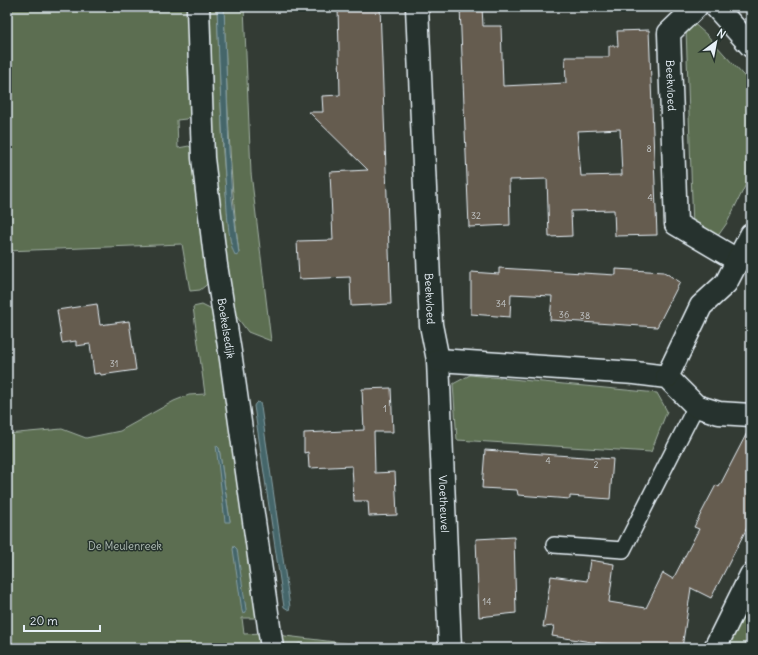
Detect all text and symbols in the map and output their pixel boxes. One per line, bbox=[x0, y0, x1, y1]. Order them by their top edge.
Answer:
north arrow bbox=[696, 22, 736, 62]
text: N bbox=[714, 26, 728, 41]
street label: Beekvloed bbox=[663, 60, 679, 112]
house number: 8 bbox=[646, 143, 652, 154]
house number: 4 bbox=[647, 192, 653, 203]
house number: 32 bbox=[471, 210, 481, 221]
street label: Beekvloed bbox=[422, 273, 438, 325]
street label: Boekelsedijk bbox=[214, 297, 238, 360]
house number: 34 bbox=[496, 298, 506, 309]
house number: 36 bbox=[559, 309, 569, 320]
house number: 38 bbox=[580, 310, 590, 321]
house number: 31 bbox=[110, 358, 118, 369]
house number: 1 bbox=[383, 403, 387, 414]
house number: 4 bbox=[545, 455, 551, 466]
house number: 2 bbox=[594, 459, 599, 470]
street label: Vloetheuvel bbox=[436, 475, 452, 533]
park label: De Meulenreek bbox=[88, 539, 162, 553]
house number: 14 bbox=[483, 596, 491, 607]
scale bar bbox=[24, 607, 100, 633]
text: 20 m bbox=[30, 613, 58, 628]

